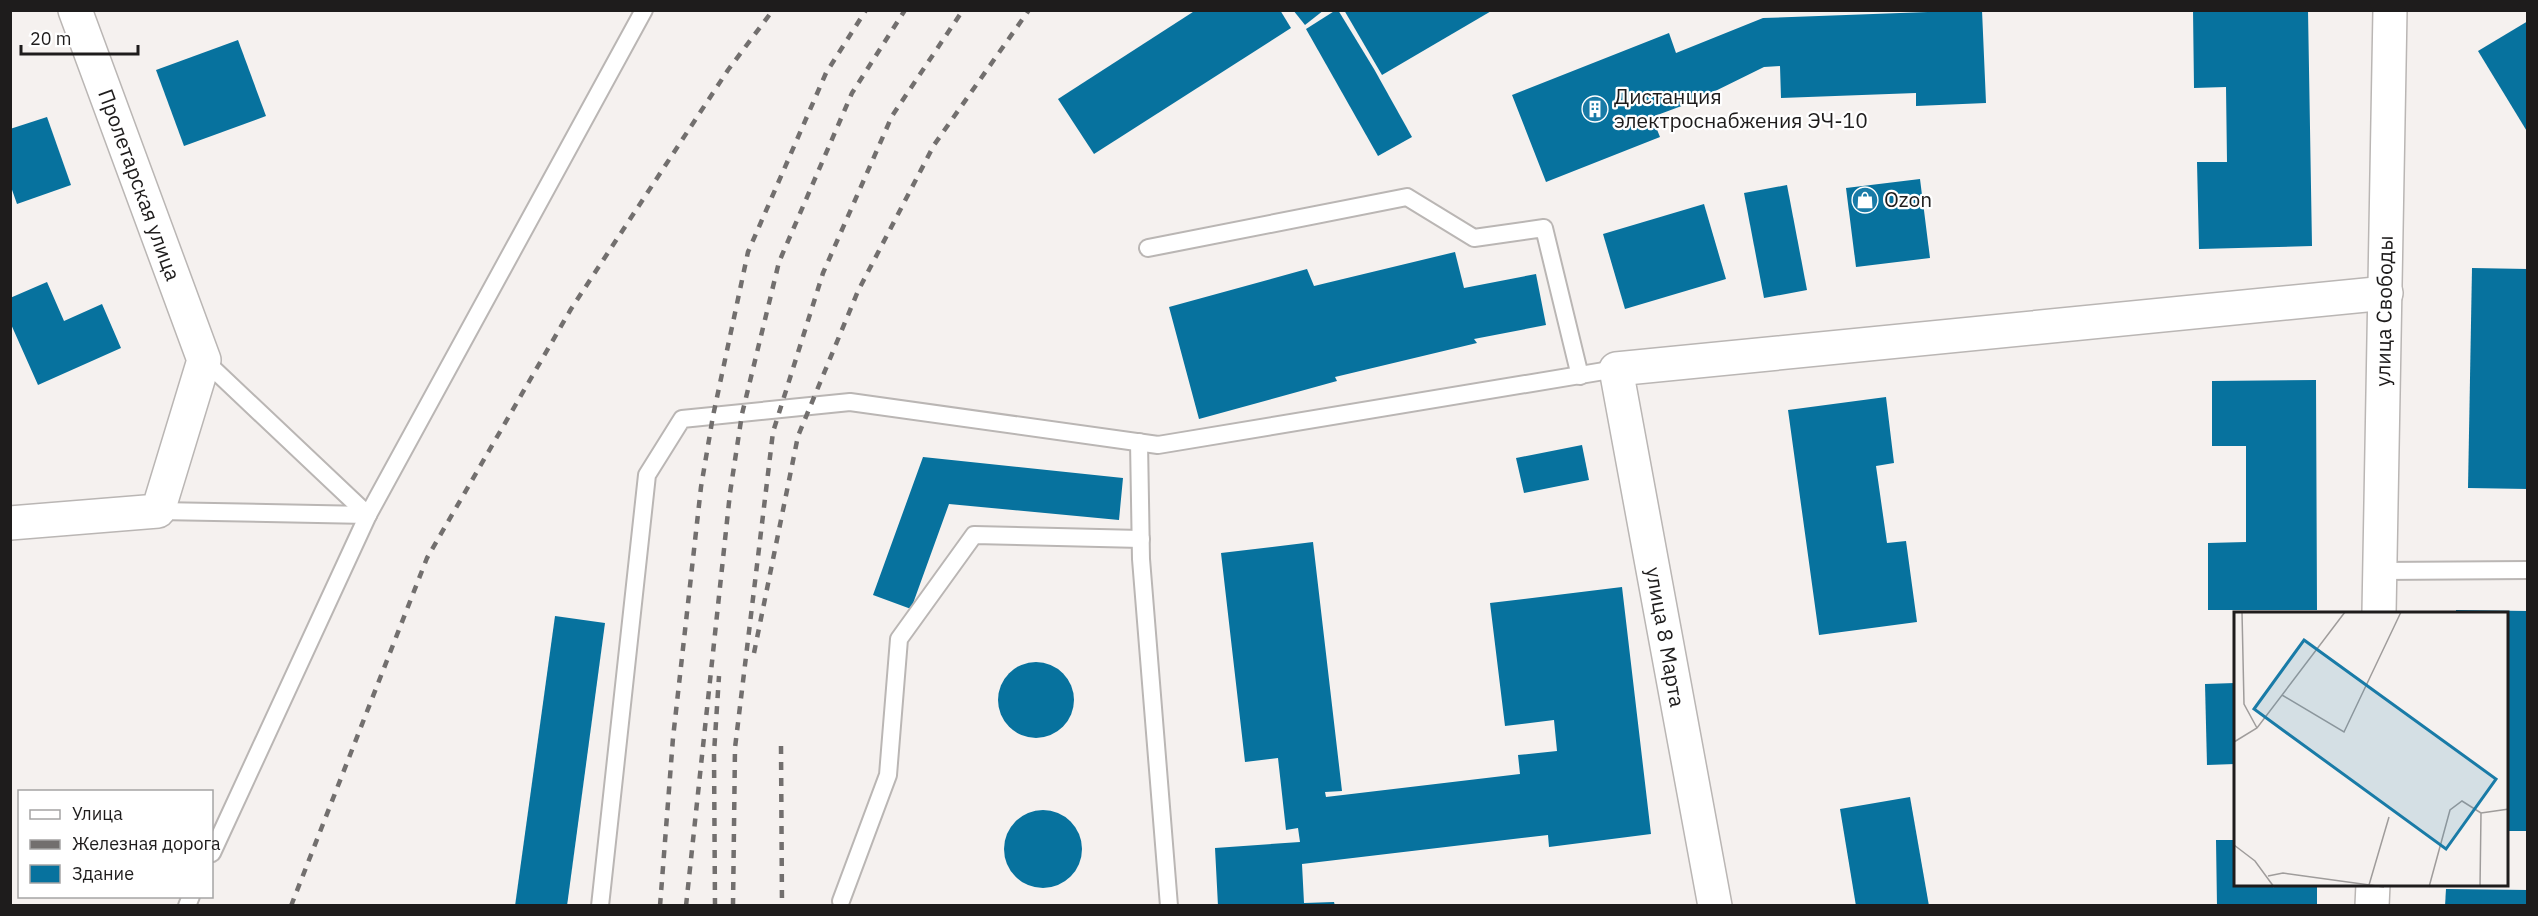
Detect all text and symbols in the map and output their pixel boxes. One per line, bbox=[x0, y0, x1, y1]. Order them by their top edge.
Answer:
scale bar bbox=[21, 18, 138, 56]
text: 20 m bbox=[30, 27, 72, 50]
place label: Дистанция электроснабжения ЭЧ-10 bbox=[1614, 82, 1868, 134]
street label: Пролетарская улица bbox=[92, 85, 188, 284]
building icon: Дистанция электроснабжения ЭЧ-10 bbox=[1580, 94, 1610, 124]
shop icon: Ozon bbox=[1850, 185, 1880, 215]
place label: Ozon bbox=[1884, 185, 1932, 213]
street label: улица Свободы bbox=[2368, 235, 2399, 387]
street label: улица 8 Марта bbox=[1640, 565, 1692, 709]
inset map bbox=[2234, 612, 2508, 886]
legend bbox=[18, 790, 213, 898]
text: Улица bbox=[72, 802, 123, 825]
text: Железная дорога bbox=[72, 832, 221, 855]
text: Здание bbox=[72, 862, 134, 885]

